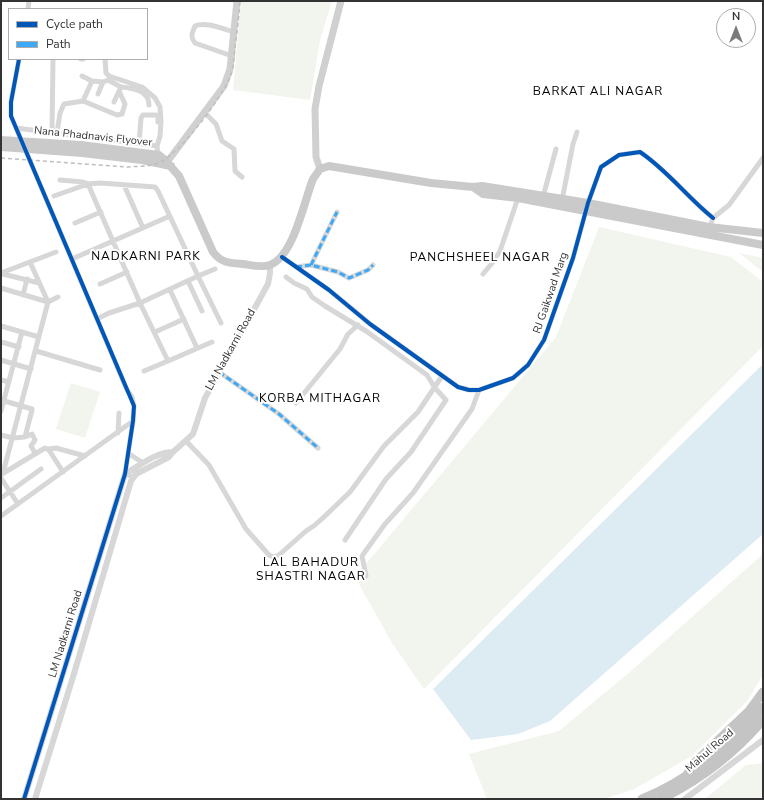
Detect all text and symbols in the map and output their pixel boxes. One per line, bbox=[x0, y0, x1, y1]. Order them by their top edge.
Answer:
legend bbox=[8, 8, 148, 60]
north arrow bbox=[716, 8, 756, 48]
text: N bbox=[732, 9, 740, 24]
text: Cycle path bbox=[46, 16, 103, 32]
text: Path bbox=[46, 36, 71, 52]
district label: BARKAT ALI NAGAR bbox=[533, 85, 663, 99]
street label: Nana Phadnavis Flyover bbox=[33, 124, 153, 150]
district label: NADKARNI PARK bbox=[91, 250, 201, 264]
district label: PANCHSHEEL NAGAR bbox=[410, 251, 550, 265]
street label: RJ Gaikwad Marg bbox=[531, 251, 571, 335]
street label: LM Nadkarni Road bbox=[203, 307, 259, 393]
district label: KORBA MITHAGAR bbox=[259, 392, 381, 406]
district label: LAL BAHADUR SHASTRI NAGAR bbox=[256, 556, 366, 584]
street label: LM Nadkarni Road bbox=[46, 589, 86, 679]
street label: Mahul Road bbox=[683, 727, 737, 775]

